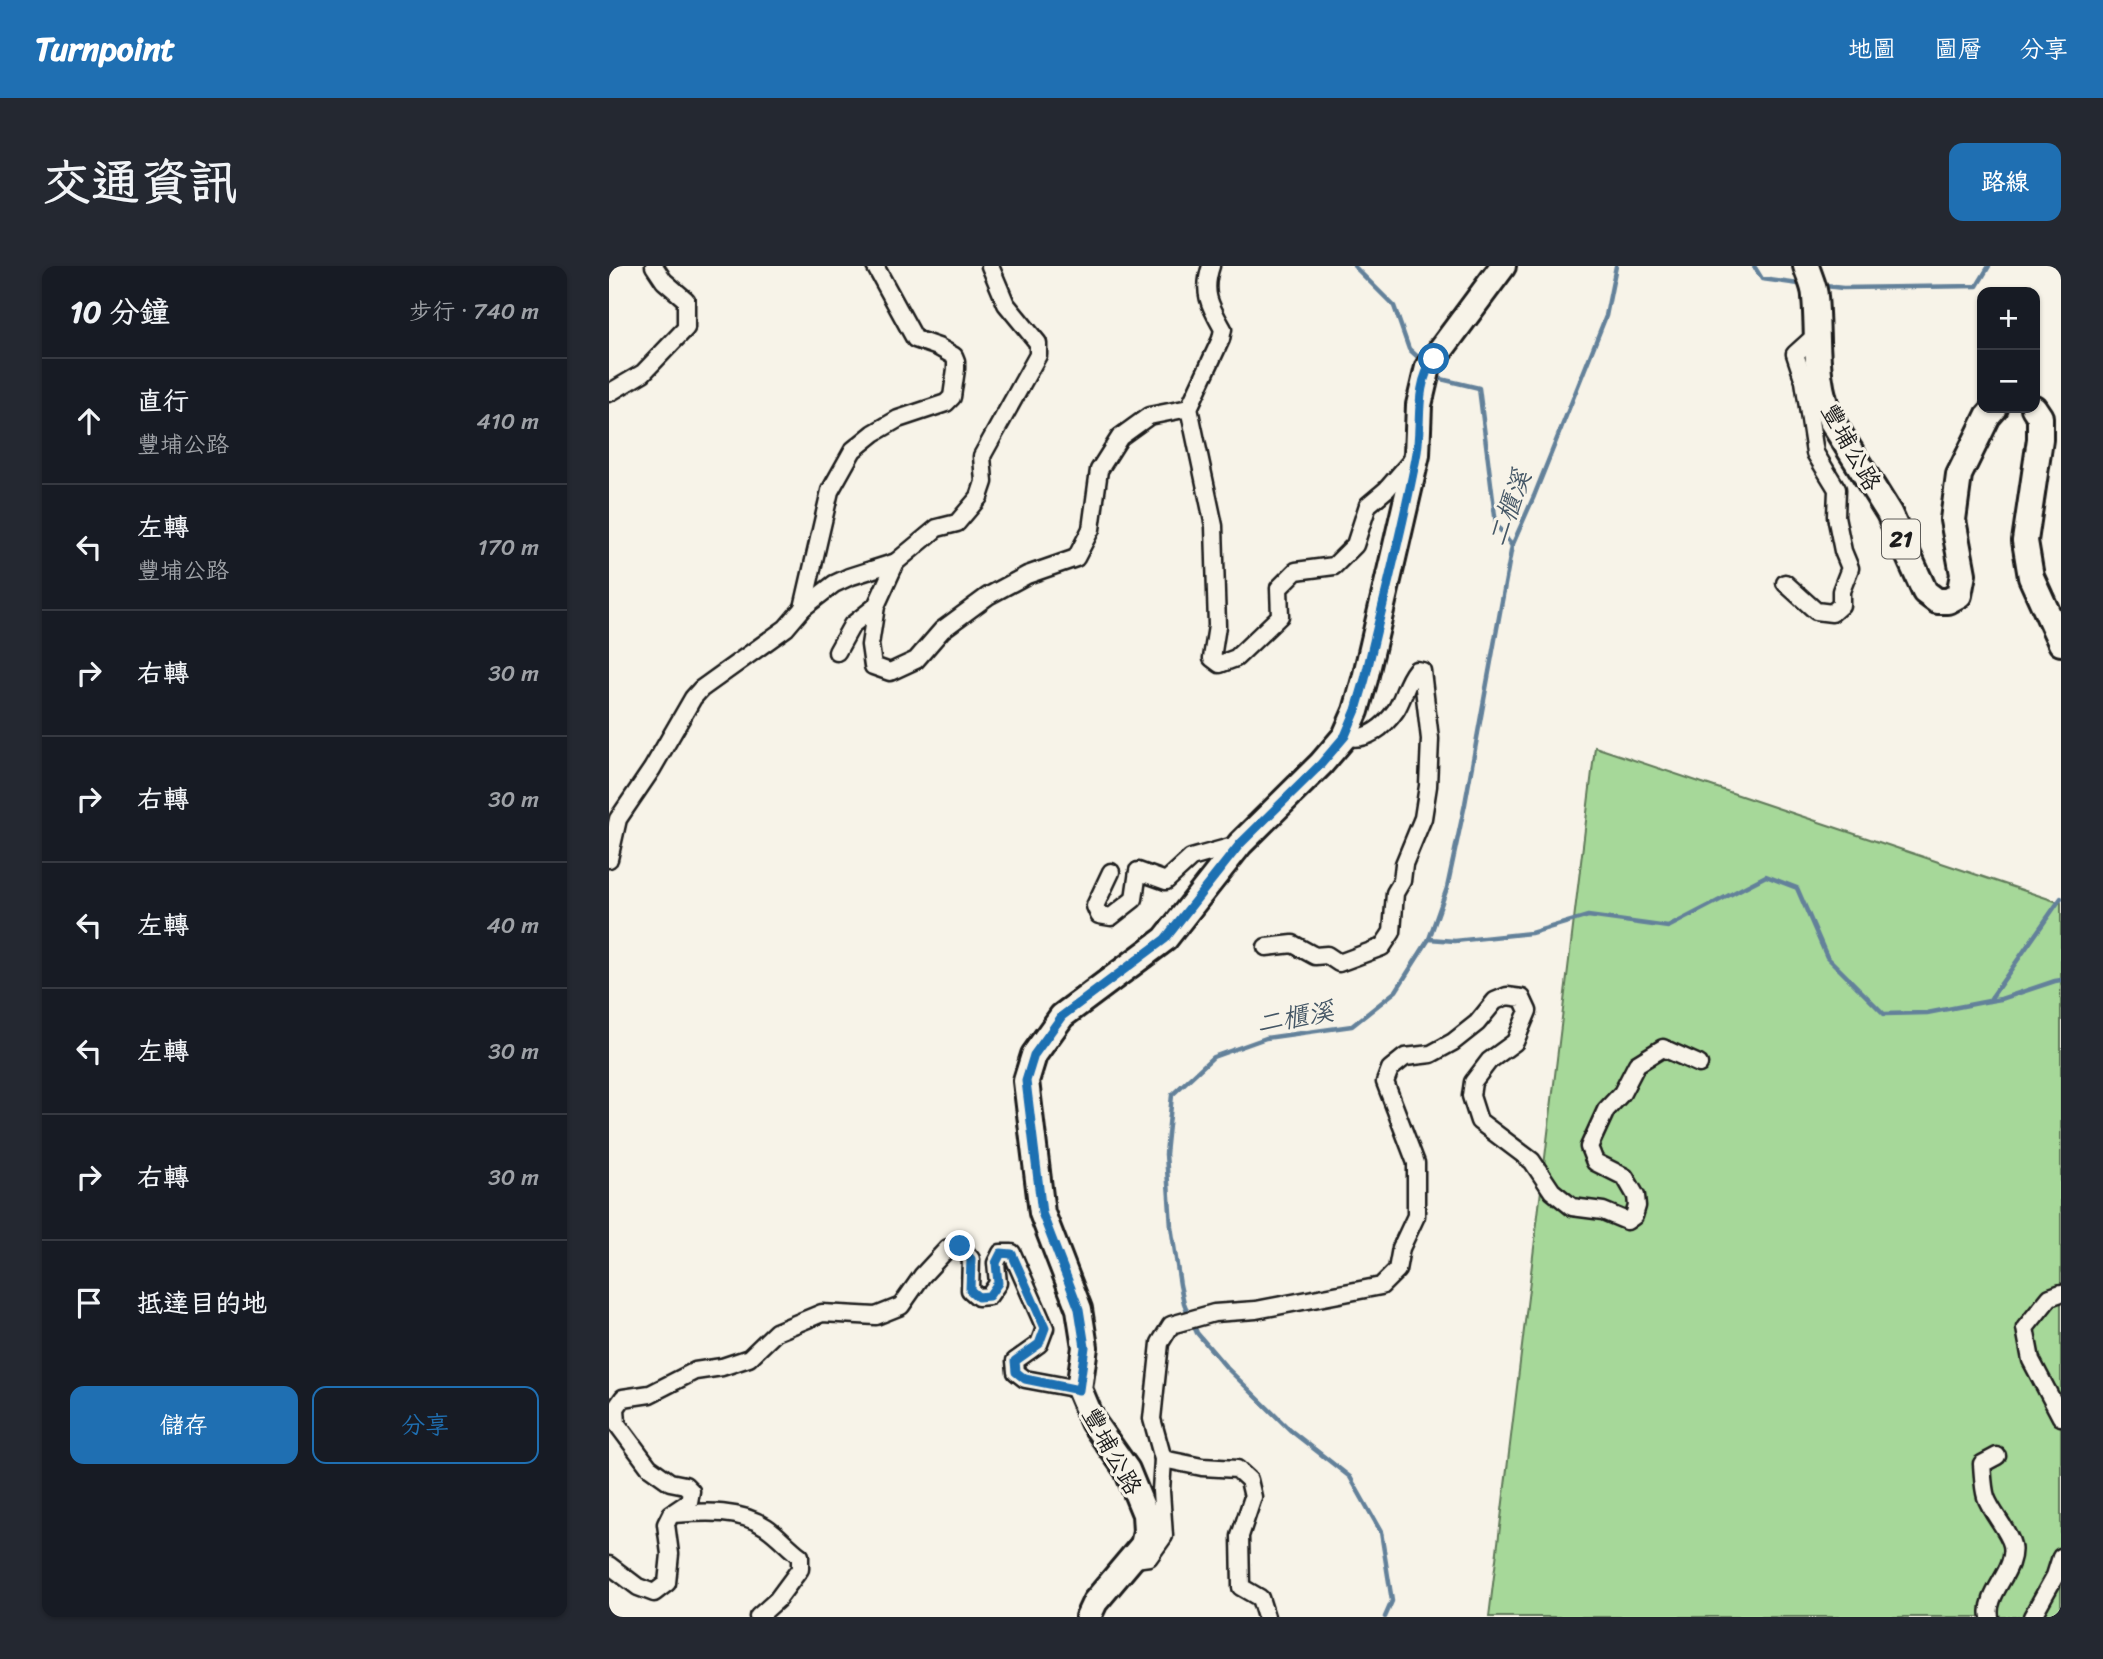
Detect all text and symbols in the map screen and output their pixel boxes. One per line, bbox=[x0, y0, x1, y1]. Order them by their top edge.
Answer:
text: Turnpoint bbox=[35, 20, 175, 78]
text: 地圖 bbox=[1848, 28, 1896, 70]
text: 圖層 bbox=[1934, 28, 1982, 70]
text: 分享 bbox=[2020, 28, 2068, 70]
text: 交通資訊 bbox=[42, 139, 238, 226]
button: 路線 bbox=[1949, 143, 2061, 221]
text: 10 分鐘 bbox=[70, 285, 170, 339]
map controls bbox=[1977, 287, 2040, 413]
button: + bbox=[1977, 287, 2040, 350]
text: 步行 · 740 m bbox=[409, 291, 539, 332]
route start bbox=[1418, 343, 1449, 374]
button: − bbox=[1977, 350, 2040, 413]
text: 直行 bbox=[137, 378, 189, 424]
street label: 豐埔公路 bbox=[1809, 395, 1893, 499]
text: 410 m bbox=[477, 401, 539, 442]
icon: ahead bbox=[70, 402, 108, 440]
text: 豐埔公路 bbox=[137, 424, 229, 465]
water label: 二櫃溪 bbox=[1474, 462, 1545, 553]
text: 左轉 bbox=[137, 504, 189, 550]
road number: 21 bbox=[1882, 520, 1920, 558]
text: 170 m bbox=[478, 527, 539, 568]
icon: left bbox=[70, 528, 108, 566]
text: 豐埔公路 bbox=[137, 550, 229, 591]
text: 右轉 bbox=[137, 650, 189, 696]
text: 30 m bbox=[488, 653, 539, 694]
icon: right bbox=[70, 654, 108, 692]
text: 右轉 bbox=[137, 776, 189, 822]
text: 30 m bbox=[488, 779, 539, 820]
icon: right bbox=[70, 780, 108, 818]
text: 左轉 bbox=[137, 902, 189, 948]
text: 40 m bbox=[486, 905, 539, 946]
icon: left bbox=[70, 906, 108, 944]
water label: 二櫃溪 bbox=[1253, 987, 1339, 1046]
text: 左轉 bbox=[137, 1028, 189, 1074]
text: 30 m bbox=[488, 1031, 539, 1072]
icon: left bbox=[70, 1032, 108, 1070]
text: 右轉 bbox=[137, 1154, 189, 1200]
text: 30 m bbox=[488, 1157, 539, 1198]
icon: right bbox=[70, 1158, 108, 1196]
route end bbox=[944, 1230, 975, 1261]
text: 抵達目的地 bbox=[137, 1280, 267, 1326]
icon: arrive bbox=[70, 1284, 108, 1322]
button: 儲存 bbox=[70, 1386, 298, 1464]
button: 分享 bbox=[312, 1386, 539, 1464]
street label: 豐埔公路 bbox=[1070, 1399, 1154, 1503]

